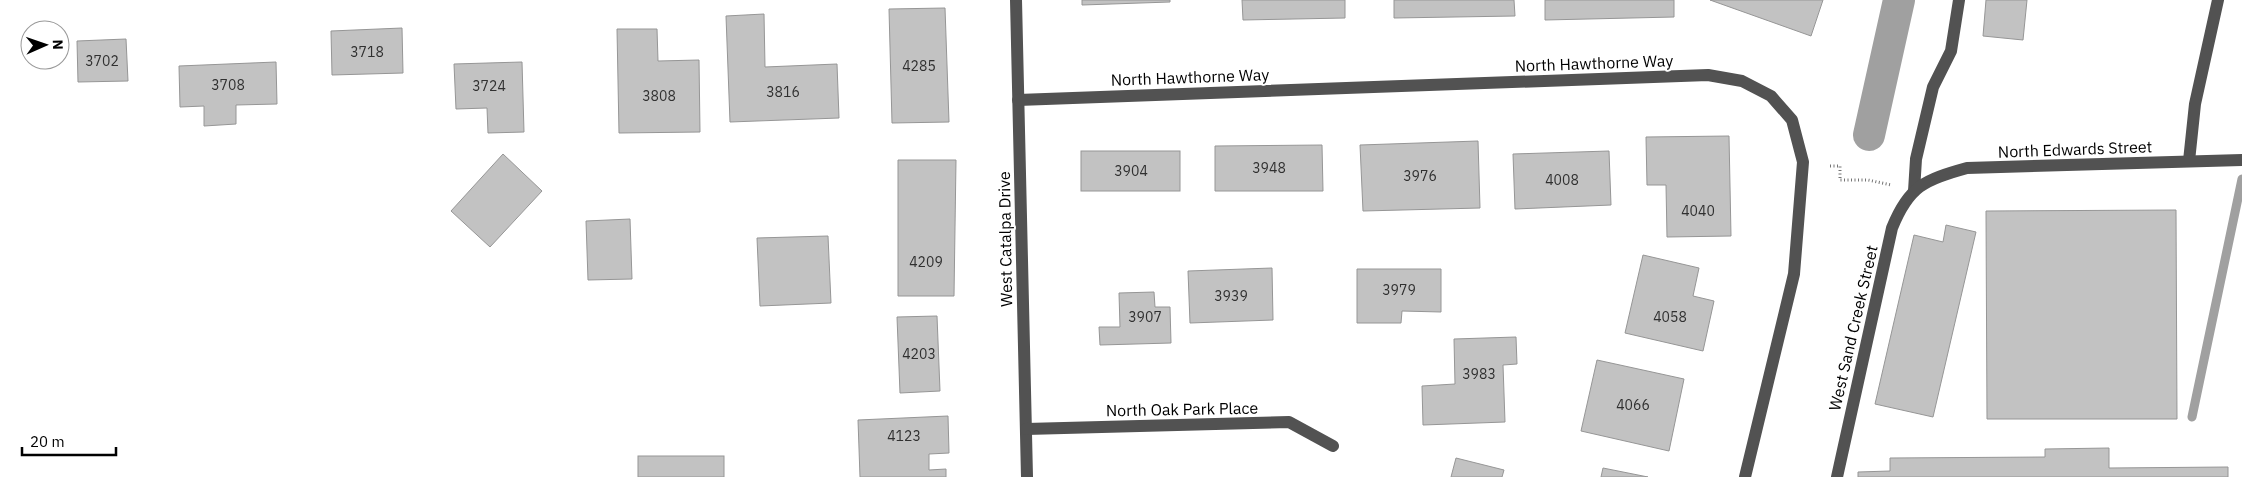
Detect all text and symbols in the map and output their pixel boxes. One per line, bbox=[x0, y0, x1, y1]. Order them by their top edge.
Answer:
north arrow bbox=[20, 20, 70, 70]
text: N bbox=[49, 39, 67, 50]
house number: 3718 bbox=[350, 43, 384, 61]
street label: North Hawthorne Way bbox=[1514, 50, 1674, 76]
house number: 3702 bbox=[85, 52, 119, 70]
house number: 4285 bbox=[902, 57, 936, 75]
street label: North Hawthorne Way bbox=[1110, 64, 1270, 90]
house number: 3708 bbox=[211, 76, 245, 94]
house number: 3724 bbox=[472, 77, 506, 95]
house number: 3816 bbox=[766, 83, 800, 101]
house number: 3808 bbox=[642, 87, 676, 105]
street label: North Edwards Street bbox=[1998, 136, 2152, 162]
house number: 3948 bbox=[1252, 159, 1286, 177]
house number: 3904 bbox=[1114, 162, 1148, 180]
house number: 3976 bbox=[1403, 167, 1437, 185]
street label: West Catalpa Drive bbox=[994, 171, 1016, 307]
house number: 4008 bbox=[1545, 171, 1579, 189]
house number: 4040 bbox=[1681, 202, 1715, 220]
street label: West Sand Creek Street bbox=[1824, 243, 1882, 413]
house number: 4209 bbox=[909, 253, 943, 271]
house number: 3979 bbox=[1382, 281, 1416, 299]
house number: 3939 bbox=[1214, 287, 1248, 305]
house number: 3907 bbox=[1128, 308, 1162, 326]
house number: 4058 bbox=[1653, 308, 1687, 326]
house number: 4203 bbox=[902, 345, 936, 363]
house number: 3983 bbox=[1462, 365, 1496, 383]
house number: 4066 bbox=[1616, 396, 1650, 414]
street label: North Oak Park Place bbox=[1106, 398, 1259, 420]
scale bar bbox=[22, 424, 116, 456]
house number: 4123 bbox=[887, 427, 921, 445]
text: 20 m bbox=[30, 432, 65, 451]

